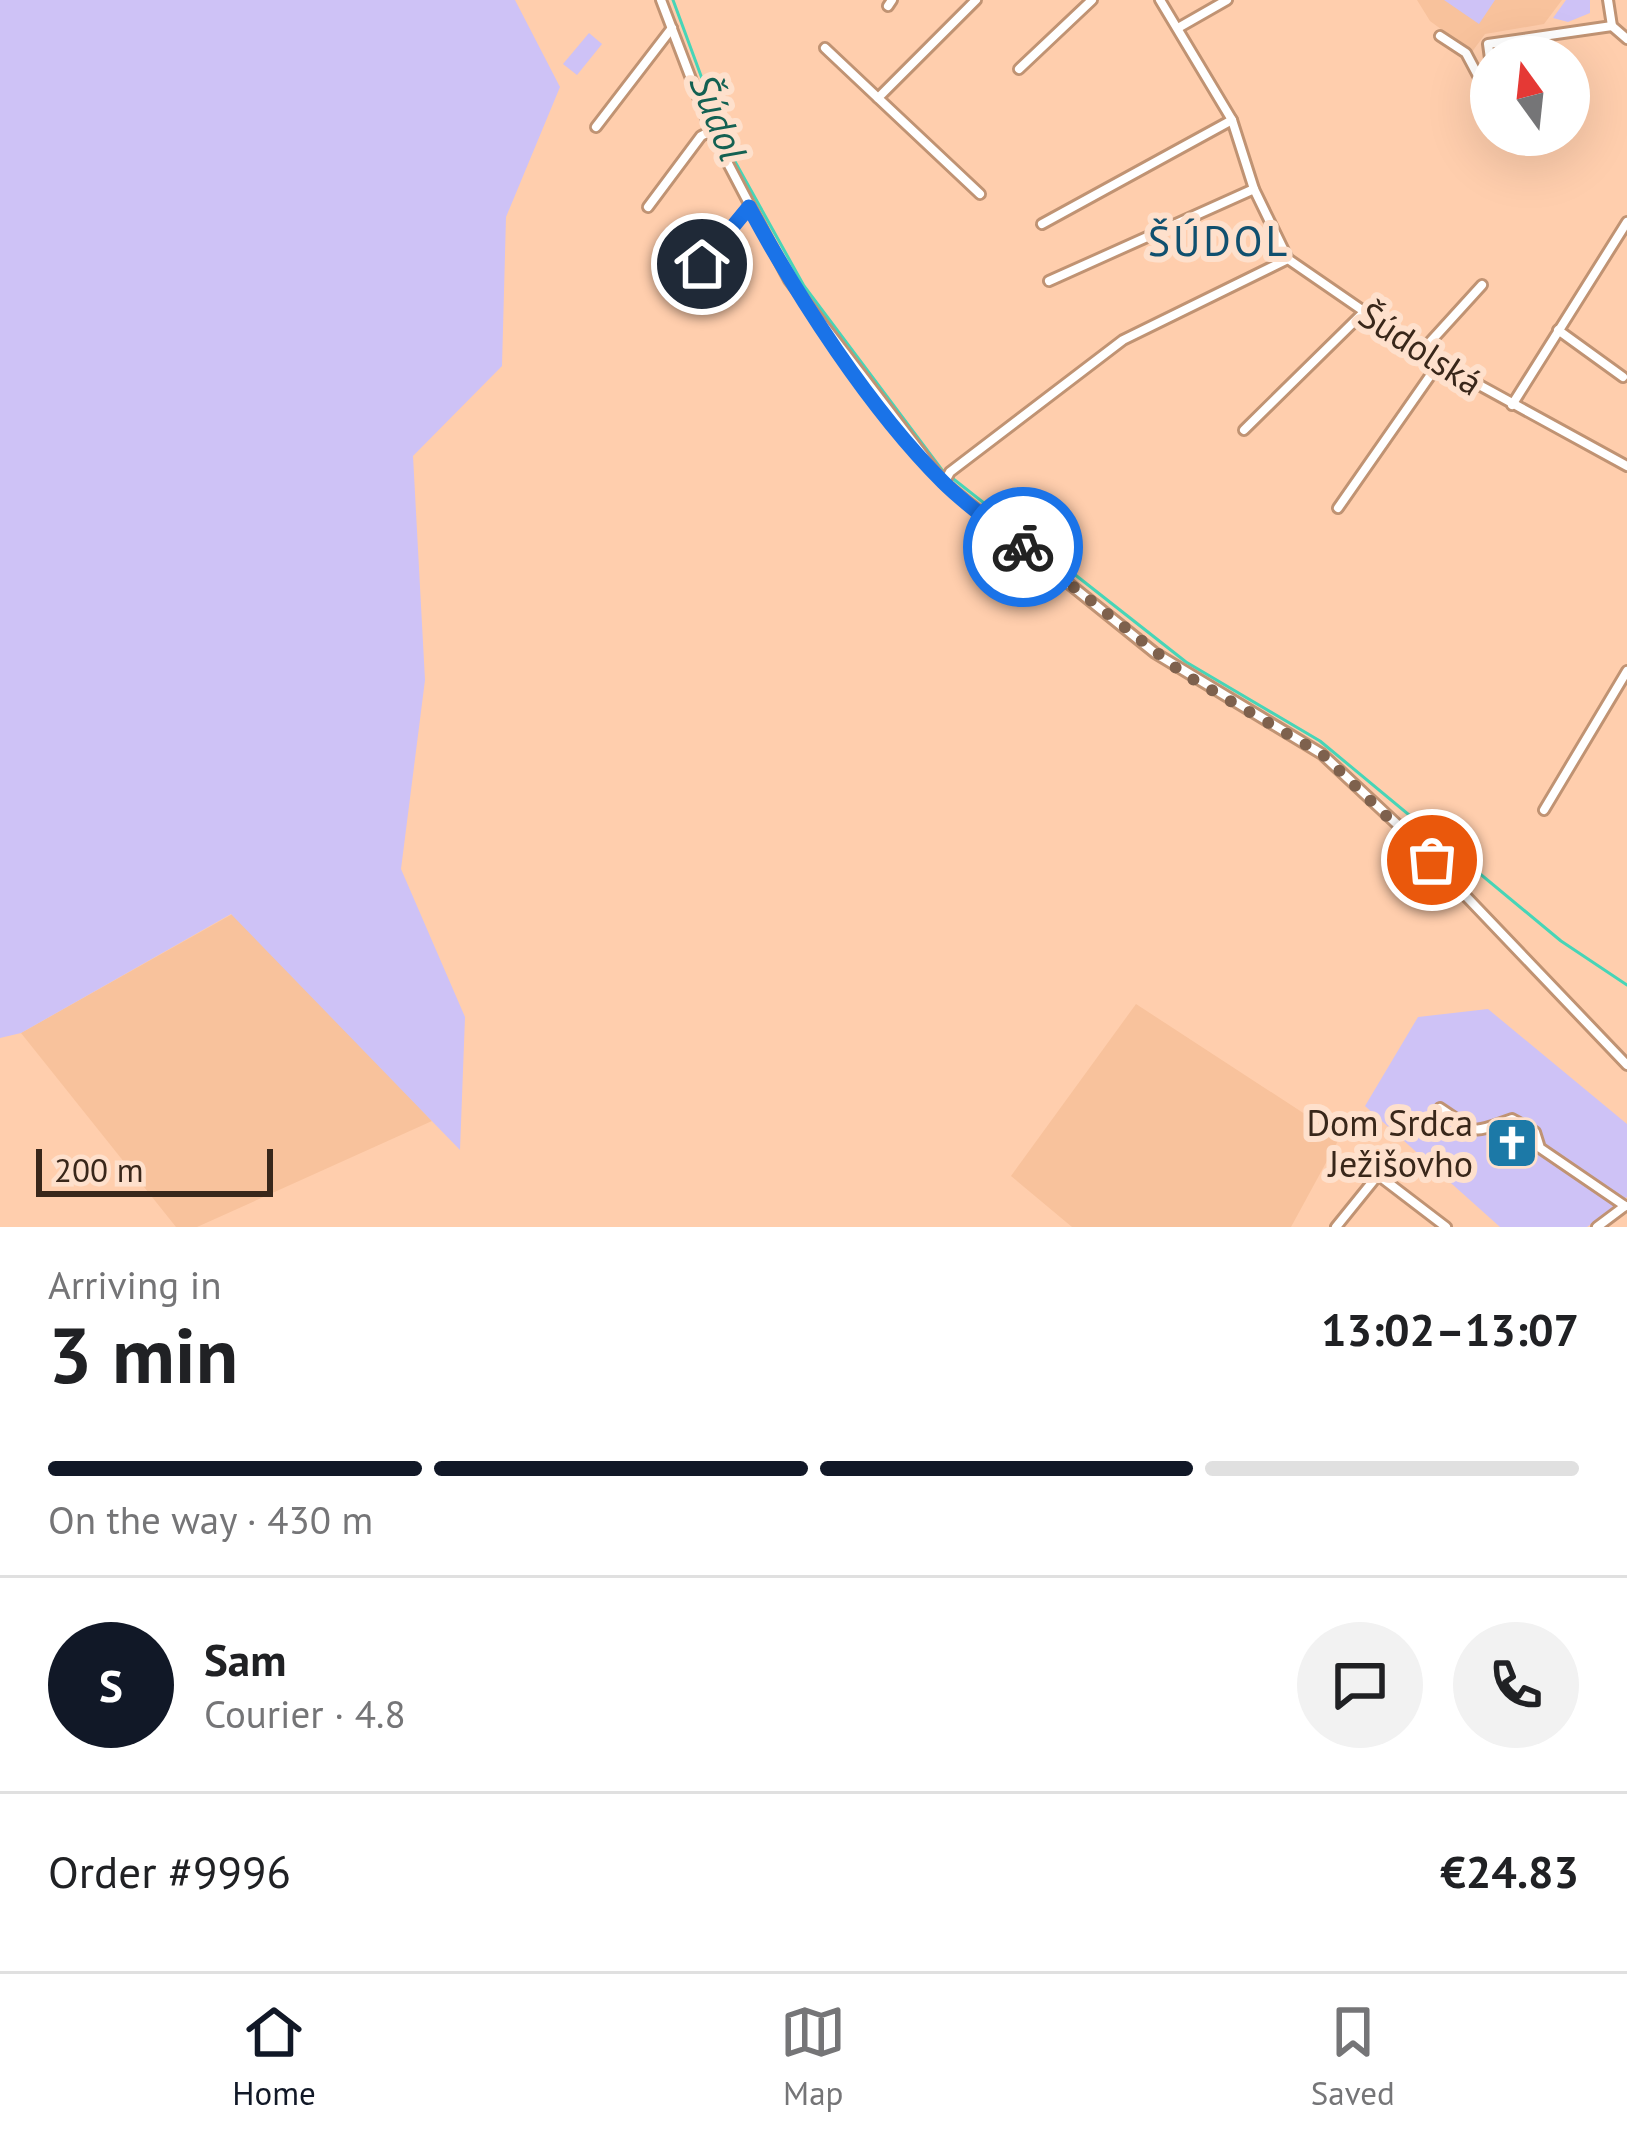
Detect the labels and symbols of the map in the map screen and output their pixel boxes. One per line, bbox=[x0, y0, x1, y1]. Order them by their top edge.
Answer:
north arrow bbox=[1470, 36, 1590, 156]
water label: Šúdol bbox=[679, 66, 759, 168]
pin bbox=[651, 213, 753, 315]
district label: ŠÚDOL bbox=[1148, 213, 1290, 268]
street label: Šúdolská bbox=[1350, 291, 1492, 405]
courier bbox=[963, 487, 1083, 607]
pin bbox=[1381, 809, 1483, 911]
place label: Dom Srdca Ježišovho bbox=[1306, 1099, 1473, 1187]
church icon: Dom Srdca Ježišovho bbox=[1484, 1115, 1540, 1171]
scale bar bbox=[36, 1143, 273, 1196]

